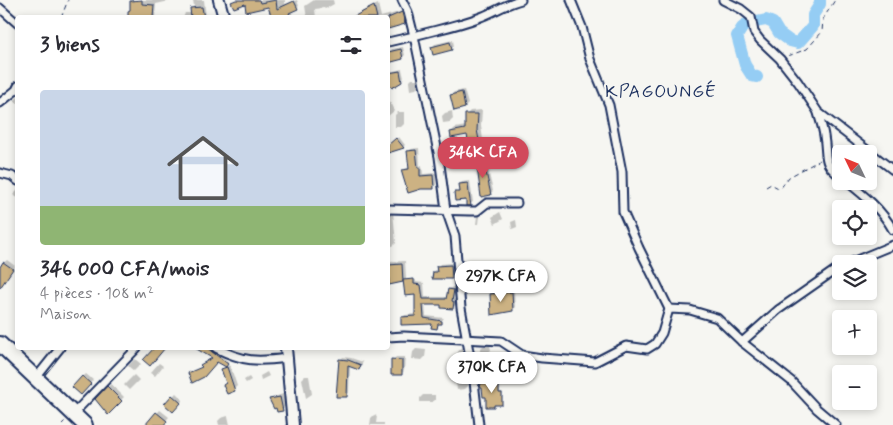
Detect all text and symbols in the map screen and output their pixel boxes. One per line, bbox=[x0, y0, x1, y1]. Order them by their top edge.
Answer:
text: 3 biens bbox=[40, 31, 100, 59]
icon: filters bbox=[337, 31, 365, 59]
district label: KPAGOUNGÉ bbox=[605, 80, 717, 104]
icon: home bbox=[158, 123, 248, 213]
pin: 346K CFA bbox=[431, 136, 535, 179]
text: 346K CFA bbox=[449, 142, 517, 163]
north arrow bbox=[832, 145, 878, 190]
map controls bbox=[832, 145, 877, 410]
button: locate bbox=[832, 200, 877, 245]
text: 346 000 CFA/mois bbox=[40, 255, 210, 283]
button: layers bbox=[832, 255, 877, 300]
pin: 297K CFA bbox=[449, 260, 553, 303]
text: 297K CFA bbox=[466, 266, 536, 287]
text: 4 pièces · 108 m² bbox=[40, 283, 154, 304]
text: Maison bbox=[40, 304, 92, 325]
button: + bbox=[832, 310, 877, 355]
pin: 370K CFA bbox=[440, 352, 544, 394]
text: 370K CFA bbox=[457, 357, 527, 378]
button: − bbox=[832, 365, 877, 410]

